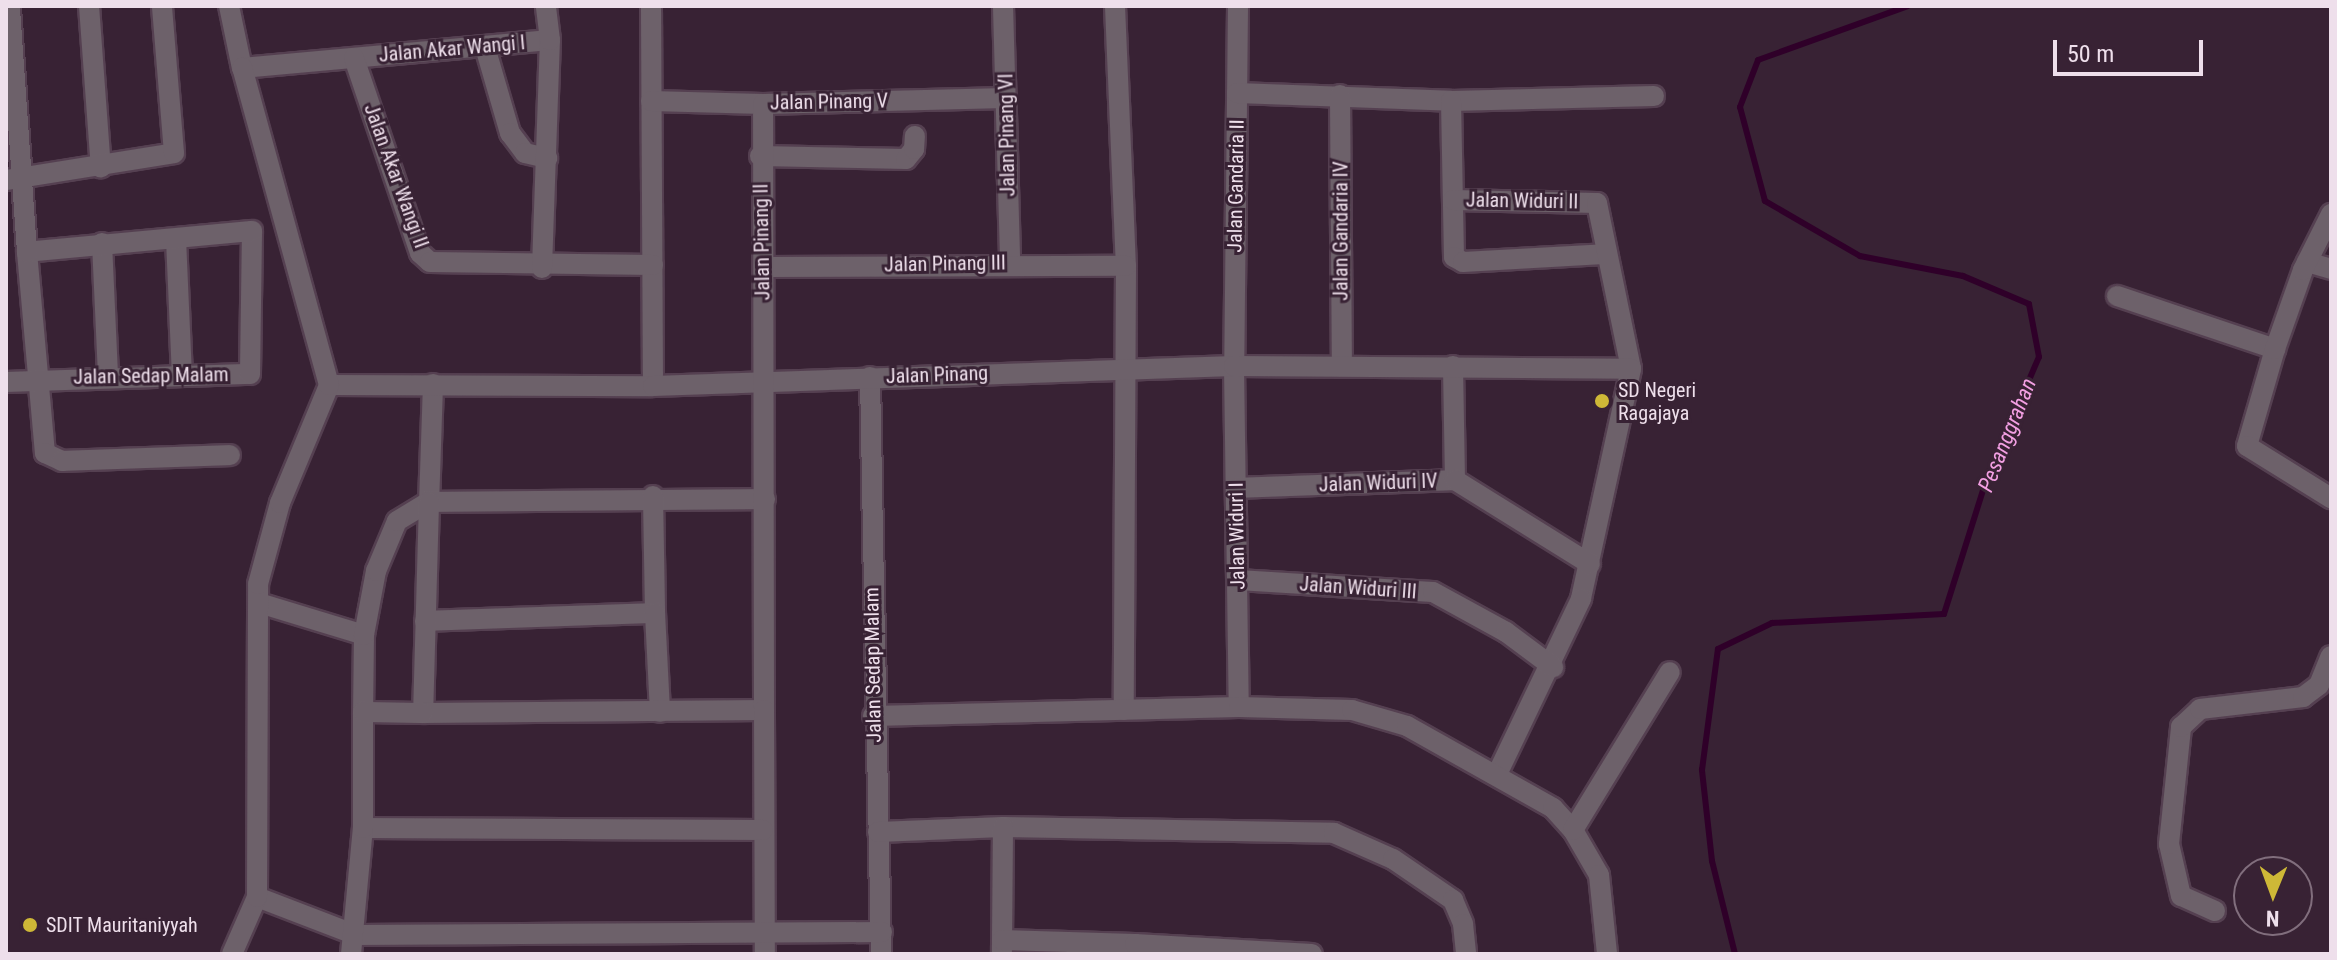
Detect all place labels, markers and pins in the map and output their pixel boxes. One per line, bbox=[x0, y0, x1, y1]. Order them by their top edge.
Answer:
place label: SD Negeri Ragajaya bbox=[1618, 378, 1696, 425]
marker: SD Negeri Ragajaya bbox=[1593, 392, 1611, 410]
place label: SDIT Mauritaniyyah bbox=[46, 913, 198, 937]
marker: SDIT Mauritaniyyah bbox=[21, 916, 39, 934]

